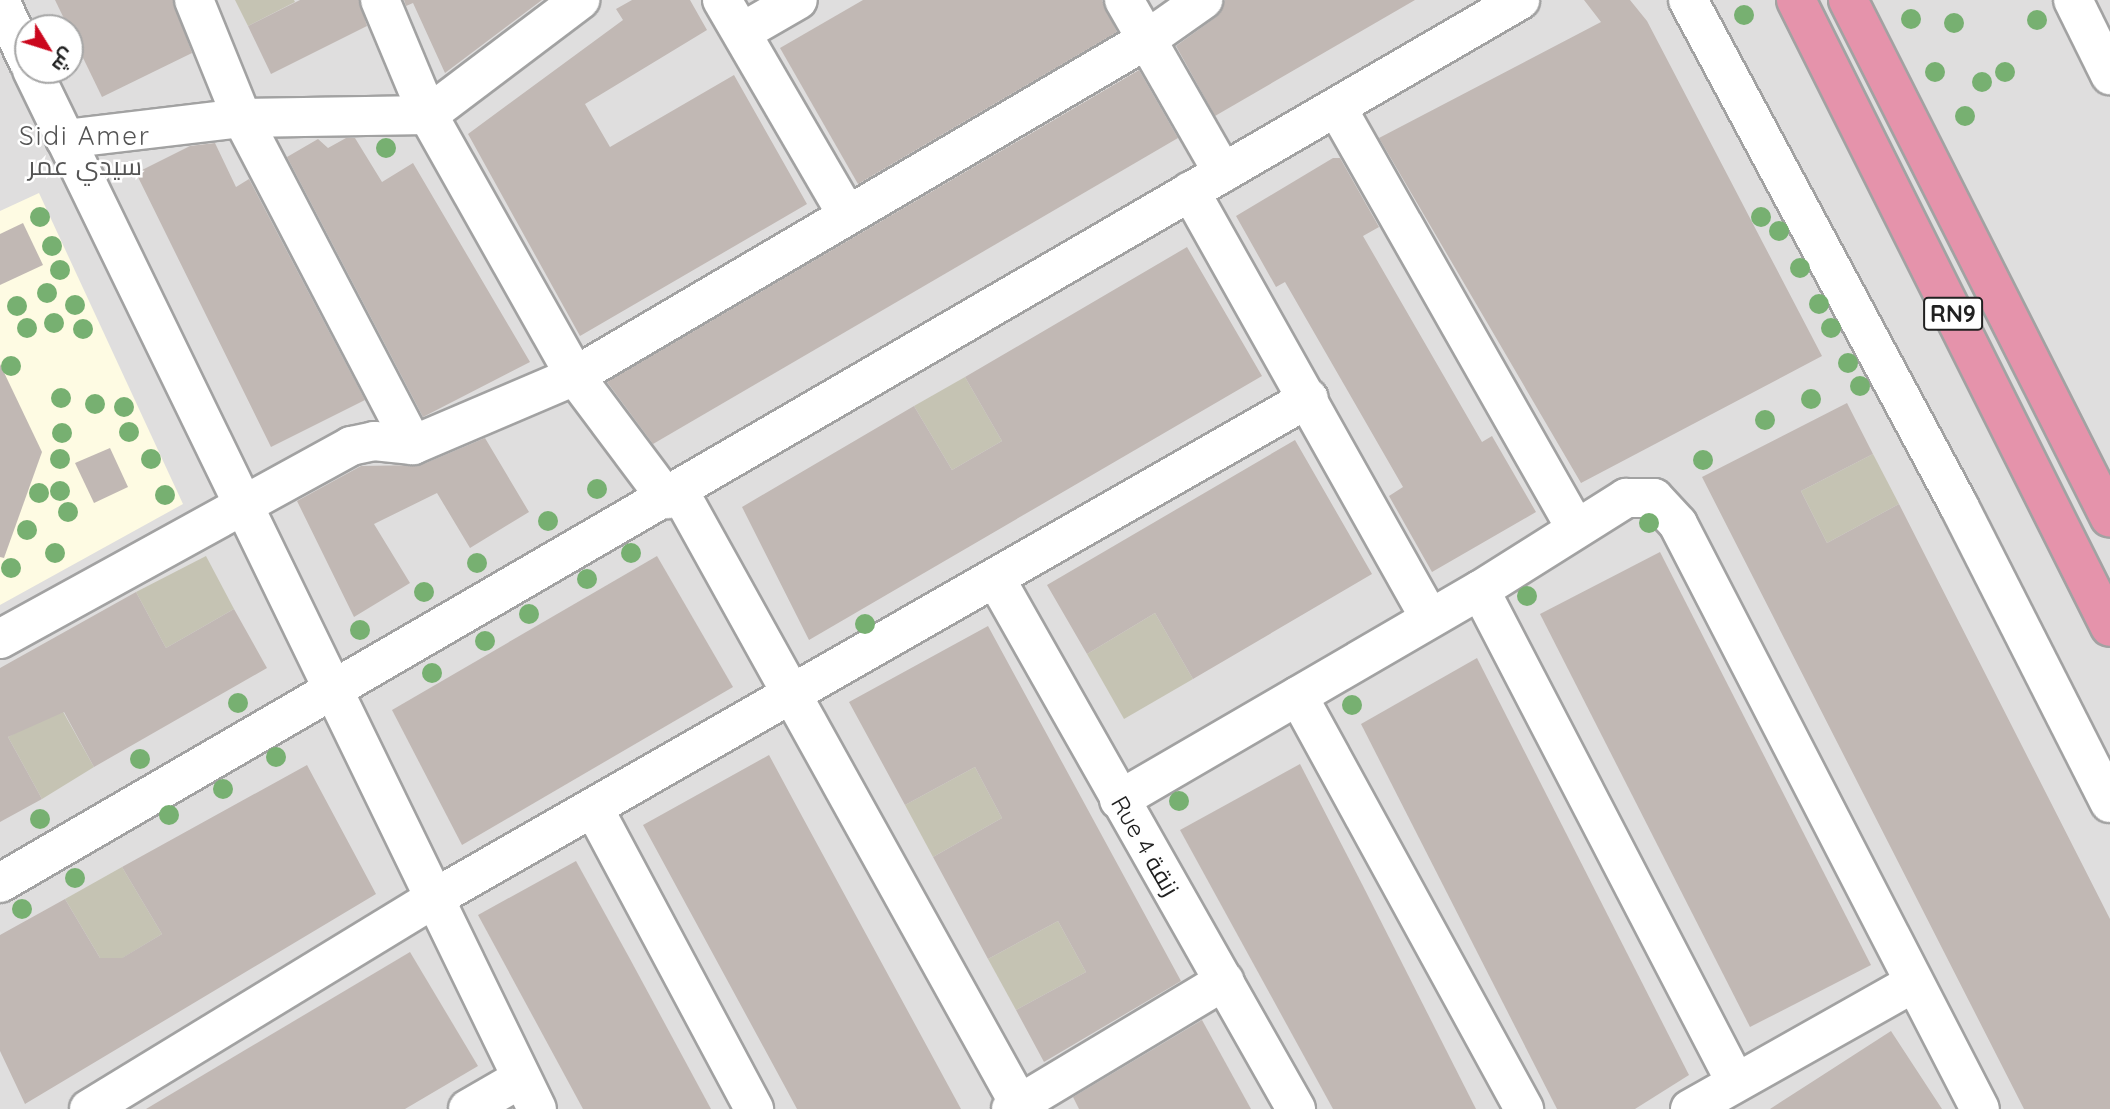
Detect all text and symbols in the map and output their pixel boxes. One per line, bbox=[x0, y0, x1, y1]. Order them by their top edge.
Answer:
north arrow bbox=[14, 14, 84, 84]
text: ش bbox=[47, 44, 81, 78]
district label: Sidi Amer سيدي عمر bbox=[20, 120, 150, 182]
road number: RN9 bbox=[1922, 294, 1984, 334]
street label: Rue 4 زنقة bbox=[1105, 791, 1185, 901]

